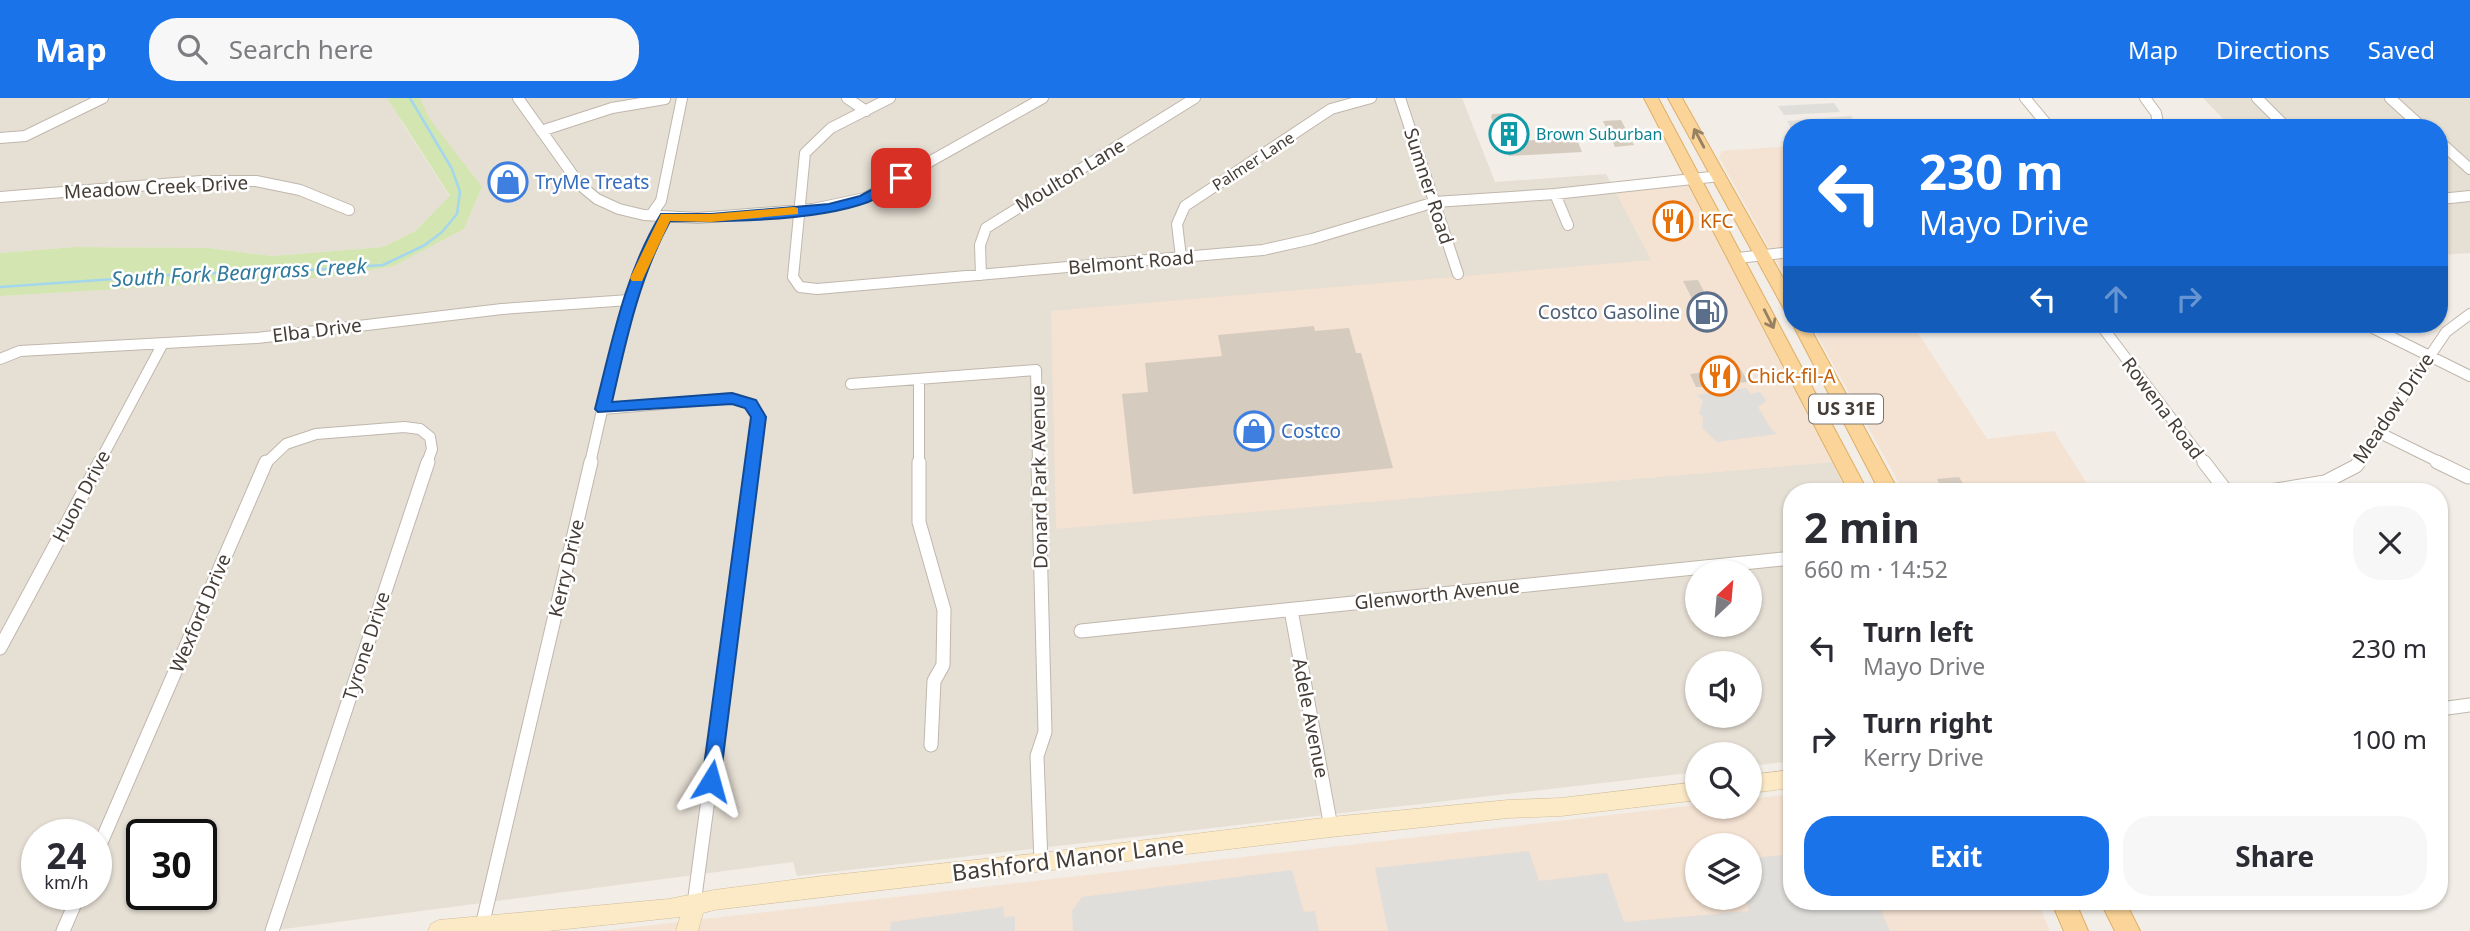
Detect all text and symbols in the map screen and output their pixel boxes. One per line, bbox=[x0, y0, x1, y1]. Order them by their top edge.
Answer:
search box bbox=[149, 18, 639, 81]
text: Map bbox=[35, 27, 107, 72]
icon: search bbox=[173, 30, 211, 68]
text: Search here bbox=[229, 31, 373, 67]
text: Map bbox=[2128, 33, 2178, 66]
text: Directions bbox=[2216, 33, 2330, 66]
text: Saved bbox=[2368, 33, 2435, 66]
building icon: Brown Suburban bbox=[1488, 113, 1530, 155]
place label: Brown Suburban bbox=[1536, 123, 1662, 145]
street label: Sumner Road bbox=[1398, 125, 1460, 247]
street label: Palmer Lane bbox=[1208, 126, 1298, 196]
one-way arrow bbox=[1692, 129, 1706, 149]
street label: Moulton Lane bbox=[1010, 132, 1130, 218]
text: 230 m bbox=[1919, 138, 2064, 204]
icon: left bbox=[1804, 147, 1895, 238]
pin bbox=[871, 148, 931, 208]
icon: arrive bbox=[882, 159, 920, 197]
shop icon: TryMe Treats bbox=[487, 161, 529, 203]
street label: Meadow Creek Drive bbox=[63, 169, 249, 205]
place label: TryMe Treats bbox=[535, 169, 649, 195]
restaurant icon: KFC bbox=[1652, 200, 1694, 242]
text: Mayo Drive bbox=[1919, 201, 2089, 244]
place label: KFC bbox=[1700, 208, 1734, 234]
street label: Belmont Road bbox=[1067, 244, 1195, 280]
water label: South Fork Beargrass Creek bbox=[111, 251, 369, 293]
icon: left bbox=[2024, 280, 2062, 318]
icon: ahead bbox=[2097, 280, 2135, 318]
icon: right bbox=[2170, 280, 2208, 318]
fuel station icon: Costco Gasoline bbox=[1686, 291, 1728, 333]
place label: Costco Gasoline bbox=[1538, 299, 1680, 325]
one-way arrow bbox=[1762, 308, 1776, 329]
street label: Elba Drive bbox=[271, 312, 363, 348]
street label: Meadow Drive bbox=[2346, 348, 2440, 468]
street label: Rowena Road bbox=[2116, 352, 2210, 464]
restaurant icon: Chick-fil-A bbox=[1699, 355, 1741, 397]
place label: Chick-fil-A bbox=[1747, 363, 1836, 389]
street label: Donard Park Avenue bbox=[1024, 385, 1054, 569]
road number: US 31E bbox=[1809, 394, 1883, 424]
shop icon: Costco bbox=[1233, 410, 1275, 452]
place label: Costco bbox=[1281, 418, 1341, 444]
street label: Huon Drive bbox=[46, 445, 116, 547]
text: 2 min bbox=[1804, 498, 1920, 555]
button: close bbox=[2353, 506, 2427, 580]
street label: Kerry Drive bbox=[542, 516, 590, 620]
street label: Wexford Drive bbox=[163, 550, 237, 676]
text: 660 m · 14:52 bbox=[1804, 553, 1948, 585]
north arrow bbox=[1685, 560, 1762, 637]
map controls bbox=[1685, 560, 1762, 910]
street label: Glenworth Avenue bbox=[1353, 572, 1521, 616]
street label: Tyrone Drive bbox=[336, 588, 396, 704]
text: Turn left bbox=[1863, 614, 1974, 650]
icon: left bbox=[1804, 629, 1842, 667]
text: 230 m bbox=[2351, 630, 2427, 666]
text: Mayo Drive bbox=[1863, 650, 1985, 682]
button: sound bbox=[1685, 651, 1762, 728]
street label: Adele Avenue bbox=[1287, 656, 1335, 780]
text: Turn right bbox=[1863, 705, 1993, 741]
icon: right bbox=[1804, 720, 1842, 758]
text: 100 m bbox=[2351, 721, 2427, 757]
text: Kerry Drive bbox=[1863, 741, 1984, 773]
button: search bbox=[1685, 742, 1762, 819]
position arrow bbox=[674, 744, 748, 818]
button: Exit bbox=[1804, 816, 2109, 896]
button: Share bbox=[2123, 816, 2427, 896]
speed limit sign: 30 bbox=[126, 819, 217, 910]
street label: Bashford Manor Lane bbox=[950, 828, 1186, 888]
text: 24 bbox=[46, 832, 87, 879]
button: layers bbox=[1685, 833, 1762, 910]
text: km/h bbox=[44, 870, 89, 894]

